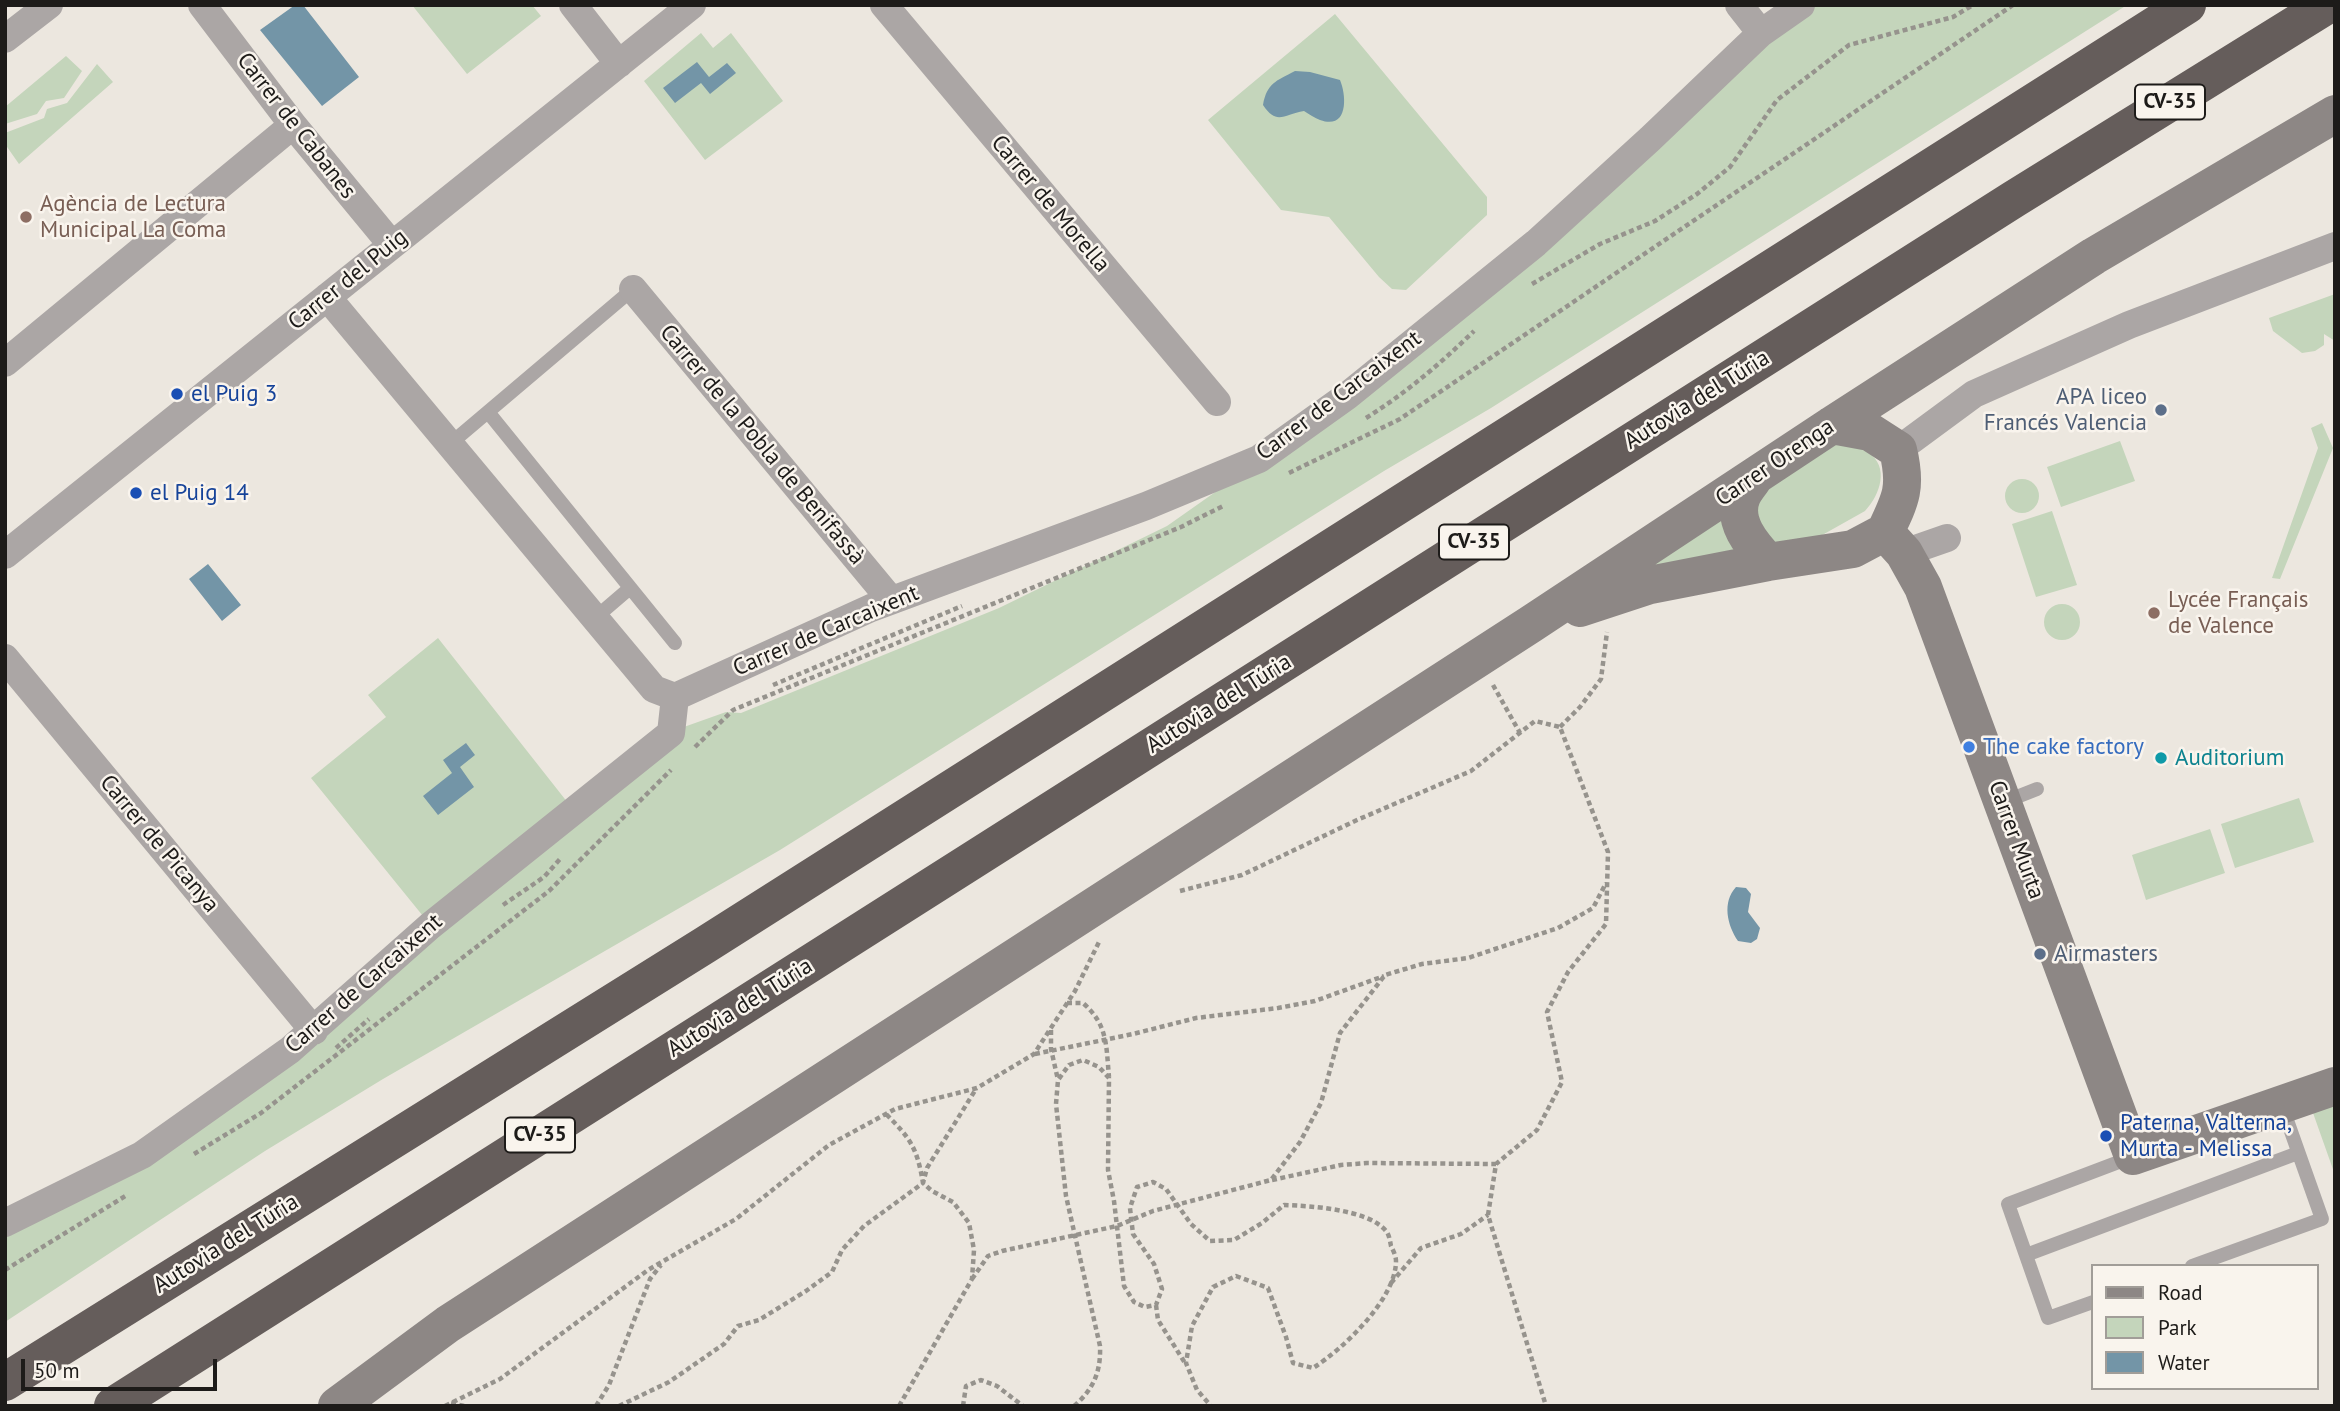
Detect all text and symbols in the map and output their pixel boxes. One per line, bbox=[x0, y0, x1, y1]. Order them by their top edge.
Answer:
street label: Carrer de Cabanes bbox=[230, 48, 362, 204]
road number: CV-35 bbox=[2135, 84, 2205, 119]
street label: Carrer de Morella bbox=[985, 130, 1115, 278]
place label: Agència de Lectura Municipal La Coma bbox=[40, 190, 226, 244]
marker: Agència de Lectura Municipal La Coma bbox=[18, 209, 34, 225]
street label: Carrer del Puig bbox=[283, 224, 413, 336]
street label: Carrer de la Pobla de Benifassà bbox=[654, 319, 870, 571]
street label: Carrer de Carcaixent bbox=[1251, 325, 1427, 467]
street label: Autovia del Túria bbox=[1619, 344, 1775, 456]
place label: el Puig 3 bbox=[191, 380, 277, 408]
place label: APA liceo Francés Valencia bbox=[1984, 383, 2147, 437]
marker: el Puig 3 bbox=[169, 386, 185, 402]
marker: APA liceo Francés Valencia bbox=[2153, 402, 2169, 418]
street label: Carrer Orenga bbox=[1710, 413, 1840, 513]
place label: el Puig 14 bbox=[150, 479, 249, 507]
marker: el Puig 14 bbox=[128, 485, 144, 501]
road number: CV-35 bbox=[1439, 524, 1509, 560]
street label: Carrer de Carcaixent bbox=[729, 579, 923, 683]
place label: Lycée Français de Valence bbox=[2168, 586, 2309, 640]
marker: Lycée Français de Valence bbox=[2146, 605, 2162, 621]
street label: Autovia del Túria bbox=[1141, 648, 1297, 760]
place label: The cake factory bbox=[1983, 733, 2144, 761]
marker: The cake factory bbox=[1961, 739, 1977, 755]
place label: Auditorium bbox=[2175, 744, 2284, 772]
marker: Auditorium bbox=[2153, 750, 2169, 766]
street label: Carrer de Picanya bbox=[93, 770, 225, 918]
street label: Carrer Murta bbox=[1982, 777, 2050, 903]
street label: Carrer de Carcaixent bbox=[280, 908, 448, 1060]
place label: Airmasters bbox=[2054, 940, 2158, 968]
marker: Airmasters bbox=[2032, 946, 2048, 962]
street label: Autovia del Túria bbox=[662, 952, 818, 1064]
place label: Paterna, Valterna, Murta - Melissa bbox=[2120, 1109, 2292, 1163]
road number: CV-35 bbox=[505, 1118, 575, 1152]
marker: Paterna, Valterna, Murta - Melissa bbox=[2098, 1128, 2114, 1144]
street label: Autovia del Túria bbox=[148, 1188, 304, 1300]
legend bbox=[2092, 1264, 2319, 1390]
text: Road bbox=[2158, 1279, 2202, 1306]
text: Park bbox=[2158, 1314, 2197, 1341]
scale bar bbox=[24, 1344, 220, 1388]
text: Water bbox=[2158, 1349, 2210, 1376]
text: 50 m bbox=[34, 1357, 80, 1384]

